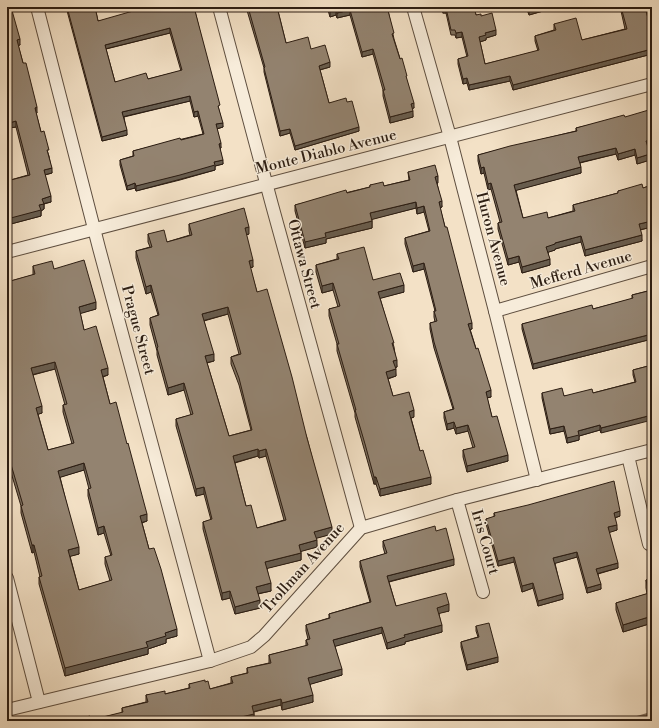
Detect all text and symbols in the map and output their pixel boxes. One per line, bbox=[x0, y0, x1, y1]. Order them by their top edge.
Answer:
street label: Monte Diablo Avenue bbox=[254, 125, 398, 179]
street label: Huron Avenue bbox=[471, 190, 515, 288]
street label: Ottawa Street bbox=[283, 217, 325, 312]
street label: Mefferd Avenue bbox=[528, 246, 634, 294]
street label: Prague Street bbox=[117, 283, 159, 378]
street label: Iris Court bbox=[467, 507, 503, 577]
street label: Trollman Avenue bbox=[257, 519, 349, 617]

